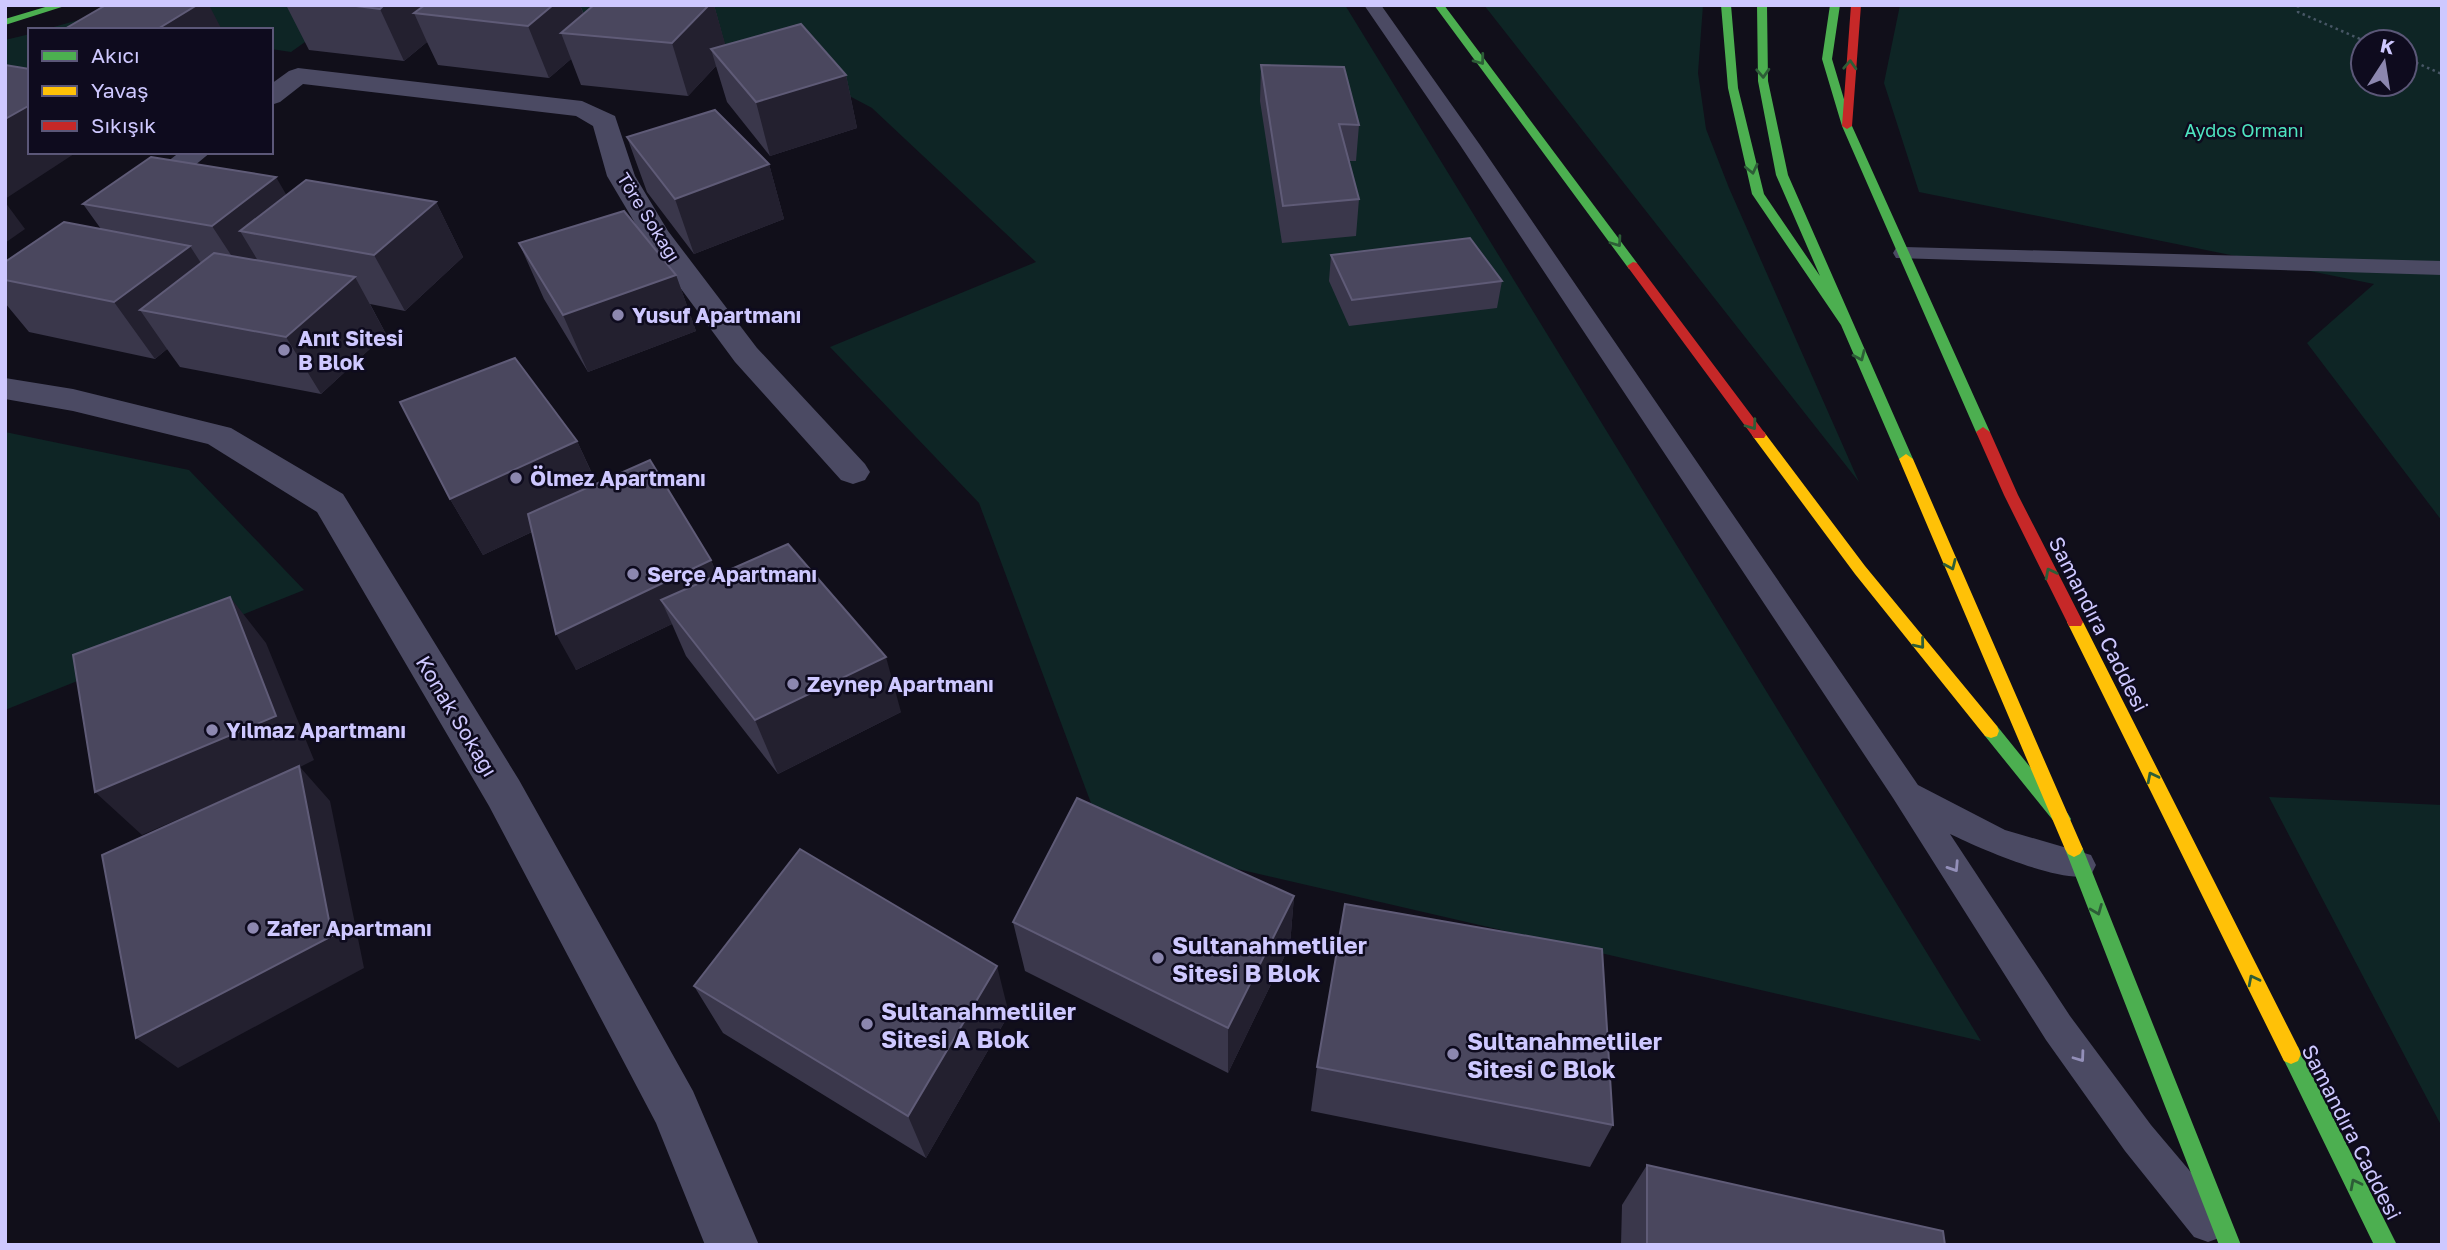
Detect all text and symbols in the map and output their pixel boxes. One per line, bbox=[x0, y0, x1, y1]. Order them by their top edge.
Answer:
legend bbox=[28, 28, 273, 154]
north arrow bbox=[2349, 28, 2419, 98]
text: K bbox=[2379, 33, 2397, 59]
text: Akıcı bbox=[91, 42, 140, 68]
one-way arrow bbox=[1472, 52, 1485, 65]
one-way arrow bbox=[1843, 60, 1858, 71]
one-way arrow bbox=[1756, 68, 1771, 79]
text: Yavaş bbox=[91, 77, 148, 103]
text: Sıkışık bbox=[91, 112, 156, 138]
park label: Aydos Ormanı bbox=[2185, 119, 2303, 141]
one-way arrow bbox=[1744, 163, 1758, 175]
street label: Töre Sokağı bbox=[613, 168, 685, 266]
one-way arrow bbox=[1609, 234, 1621, 247]
place label: Yusuf Apartmanı bbox=[632, 302, 801, 328]
marker: Yusuf Apartmanı bbox=[610, 307, 626, 323]
place label: Anıt Sitesi B Blok bbox=[298, 325, 403, 375]
marker: Anıt Sitesi B Blok bbox=[276, 342, 292, 358]
one-way arrow bbox=[1852, 349, 1866, 362]
one-way arrow bbox=[1744, 417, 1756, 430]
place label: Ölmez Apartmanı bbox=[530, 465, 706, 491]
marker: Ölmez Apartmanı bbox=[508, 470, 524, 486]
street label: Samandıra Caddesi bbox=[2044, 532, 2154, 716]
one-way arrow bbox=[1943, 558, 1957, 570]
place label: Serçe Apartmanı bbox=[647, 561, 817, 587]
marker: Serçe Apartmanı bbox=[625, 566, 641, 582]
one-way arrow bbox=[2044, 568, 2058, 580]
one-way arrow bbox=[1912, 636, 1924, 649]
street label: Konak Sokağı bbox=[411, 651, 503, 781]
place label: Zeynep Apartmanı bbox=[807, 671, 994, 697]
marker: Zeynep Apartmanı bbox=[785, 676, 801, 692]
place label: Yılmaz Apartmanı bbox=[226, 717, 406, 743]
marker: Yılmaz Apartmanı bbox=[204, 722, 220, 738]
one-way arrow bbox=[2146, 772, 2160, 784]
one-way arrow bbox=[1946, 859, 1959, 872]
one-way arrow bbox=[2089, 903, 2103, 915]
place label: Zafer Apartmanı bbox=[267, 915, 432, 941]
marker: Zafer Apartmanı bbox=[245, 920, 261, 936]
place label: Sultanahmetliler Sitesi B Blok bbox=[1172, 930, 1367, 987]
marker: Sultanahmetliler Sitesi B Blok bbox=[1150, 950, 1166, 966]
one-way arrow bbox=[2248, 975, 2262, 987]
place label: Sultanahmetliler Sitesi A Blok bbox=[881, 996, 1076, 1053]
marker: Sultanahmetliler Sitesi A Blok bbox=[859, 1016, 875, 1032]
place label: Sultanahmetliler Sitesi C Blok bbox=[1467, 1026, 1662, 1083]
street label: Samandıra Caddesi bbox=[2297, 1040, 2407, 1224]
marker: Sultanahmetliler Sitesi C Blok bbox=[1445, 1046, 1461, 1062]
one-way arrow bbox=[2071, 1049, 2084, 1062]
one-way arrow bbox=[2350, 1179, 2364, 1191]

